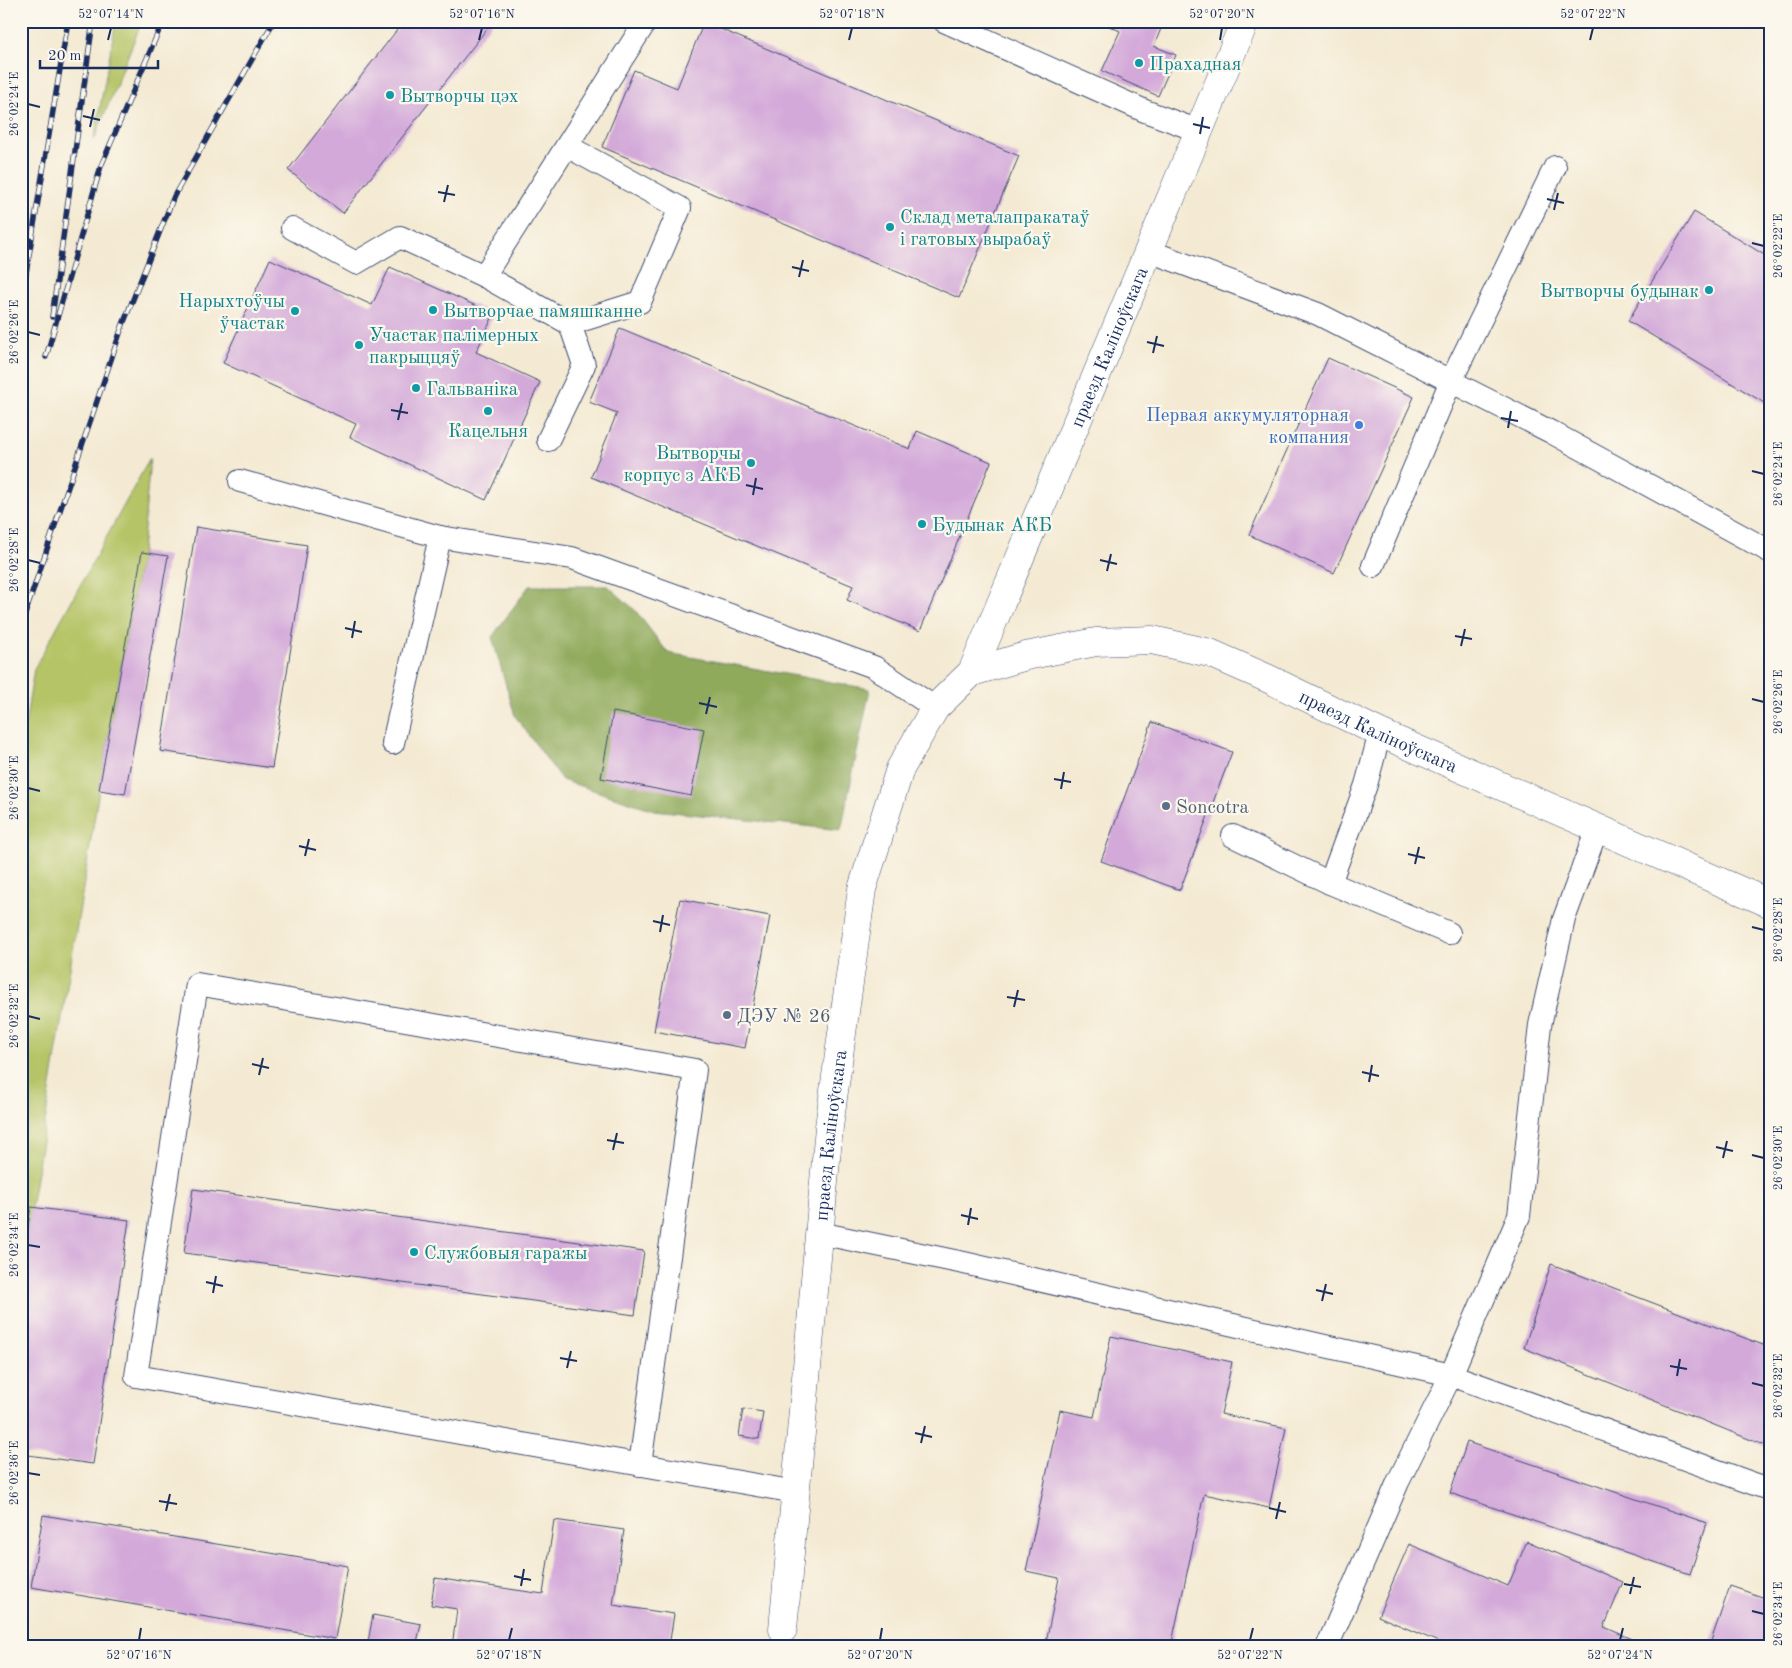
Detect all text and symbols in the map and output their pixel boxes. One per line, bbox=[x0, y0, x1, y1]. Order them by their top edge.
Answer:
text: 52°07'14"N bbox=[78, 8, 144, 21]
text: 52°07'16"N bbox=[449, 8, 515, 21]
text: 52°07'18"N bbox=[819, 8, 885, 21]
text: 52°07'20"N bbox=[1189, 8, 1255, 21]
text: 52°07'22"N bbox=[1560, 8, 1626, 21]
scale bar bbox=[40, 38, 158, 70]
text: 20 m bbox=[48, 49, 82, 64]
place label: Прахадная bbox=[1149, 56, 1242, 75]
marker: Прахадная bbox=[1133, 57, 1145, 69]
text: 26°02'24"E bbox=[9, 72, 21, 136]
place label: Вытворчы цэх bbox=[400, 88, 519, 107]
marker: Вытворчы цэх bbox=[384, 89, 396, 101]
place label: Склад металапракатаў і гатовых вырабаў bbox=[900, 209, 1090, 250]
text: 26°02'22"E bbox=[1773, 214, 1785, 278]
marker: Склад металапракатаў і гатовых вырабаў bbox=[884, 221, 896, 233]
street label: праезд Каліноўскага bbox=[1069, 264, 1153, 431]
place label: Вытворчы будынак bbox=[1540, 283, 1699, 302]
marker: Вытворчы будынак bbox=[1703, 284, 1715, 296]
place label: Нарыхтоўчы ўчастак bbox=[178, 293, 285, 334]
text: 26°02'26"E bbox=[9, 300, 21, 364]
place label: Вытворчае памяшканне bbox=[443, 303, 643, 322]
marker: Вытворчае памяшканне bbox=[427, 304, 439, 316]
marker: Нарыхтоўчы ўчастак bbox=[289, 305, 301, 317]
place label: Участак палімерных пакрыццяў bbox=[369, 327, 539, 368]
marker: Участак палімерных пакрыццяў bbox=[353, 339, 365, 351]
place label: Гальваніка bbox=[426, 381, 519, 400]
marker: Гальваніка bbox=[410, 382, 422, 394]
marker: Кацельня bbox=[482, 405, 494, 417]
place label: Первая аккумуляторная компания bbox=[1146, 407, 1349, 448]
marker: Первая аккумуляторная компания bbox=[1353, 419, 1365, 431]
place label: Кацельня bbox=[448, 423, 528, 442]
text: 26°02'24"E bbox=[1773, 442, 1785, 506]
place label: Вытворчы корпус з АКБ bbox=[624, 445, 741, 486]
marker: Вытворчы корпус з АКБ bbox=[745, 457, 757, 469]
place label: Будынак АКБ bbox=[932, 517, 1052, 536]
marker: Будынак АКБ bbox=[916, 518, 928, 530]
text: 26°02'28"E bbox=[9, 528, 21, 592]
text: 26°02'26"E bbox=[1773, 670, 1785, 734]
street label: праезд Каліноўскага bbox=[1295, 688, 1460, 778]
text: 26°02'30"E bbox=[9, 756, 21, 820]
place label: Soncotra bbox=[1176, 799, 1250, 818]
marker: Soncotra bbox=[1160, 800, 1172, 812]
text: 26°02'28"E bbox=[1773, 898, 1785, 962]
text: 26°02'32"E bbox=[9, 984, 21, 1048]
place label: ДЭУ № 26 bbox=[737, 1008, 831, 1027]
marker: ДЭУ № 26 bbox=[721, 1009, 733, 1021]
street label: праезд Каліноўскага bbox=[813, 1048, 852, 1222]
text: 26°02'30"E bbox=[1773, 1126, 1785, 1190]
text: 26°02'34"E bbox=[9, 1213, 21, 1277]
place label: Службовыя гаражы bbox=[424, 1245, 588, 1264]
marker: Службовыя гаражы bbox=[408, 1246, 420, 1258]
text: 26°02'32"E bbox=[1773, 1354, 1785, 1418]
text: 26°02'36"E bbox=[9, 1441, 21, 1505]
text: 26°02'34"E bbox=[1773, 1582, 1785, 1646]
text: 52°07'16"N bbox=[106, 1649, 172, 1662]
text: 52°07'18"N bbox=[476, 1649, 542, 1662]
text: 52°07'20"N bbox=[847, 1649, 913, 1662]
text: 52°07'22"N bbox=[1217, 1649, 1283, 1662]
text: 52°07'24"N bbox=[1587, 1649, 1653, 1662]

